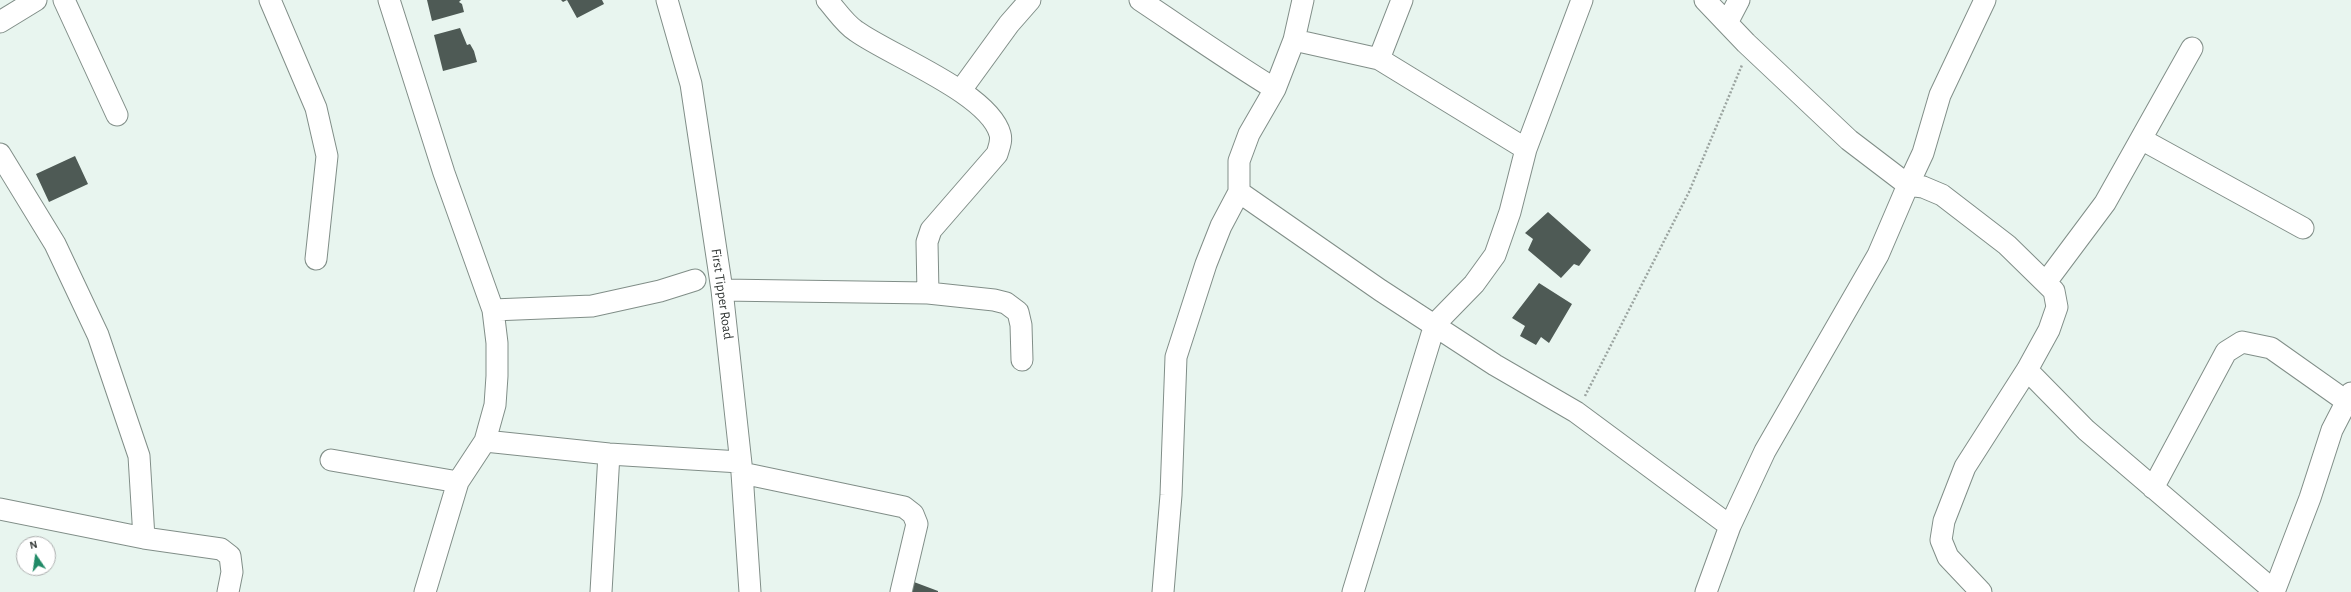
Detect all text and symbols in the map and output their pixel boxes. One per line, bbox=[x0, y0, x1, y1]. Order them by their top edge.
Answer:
street label: First Tipper Road bbox=[707, 247, 737, 341]
north arrow bbox=[16, 536, 56, 576]
text: N bbox=[28, 539, 38, 551]

